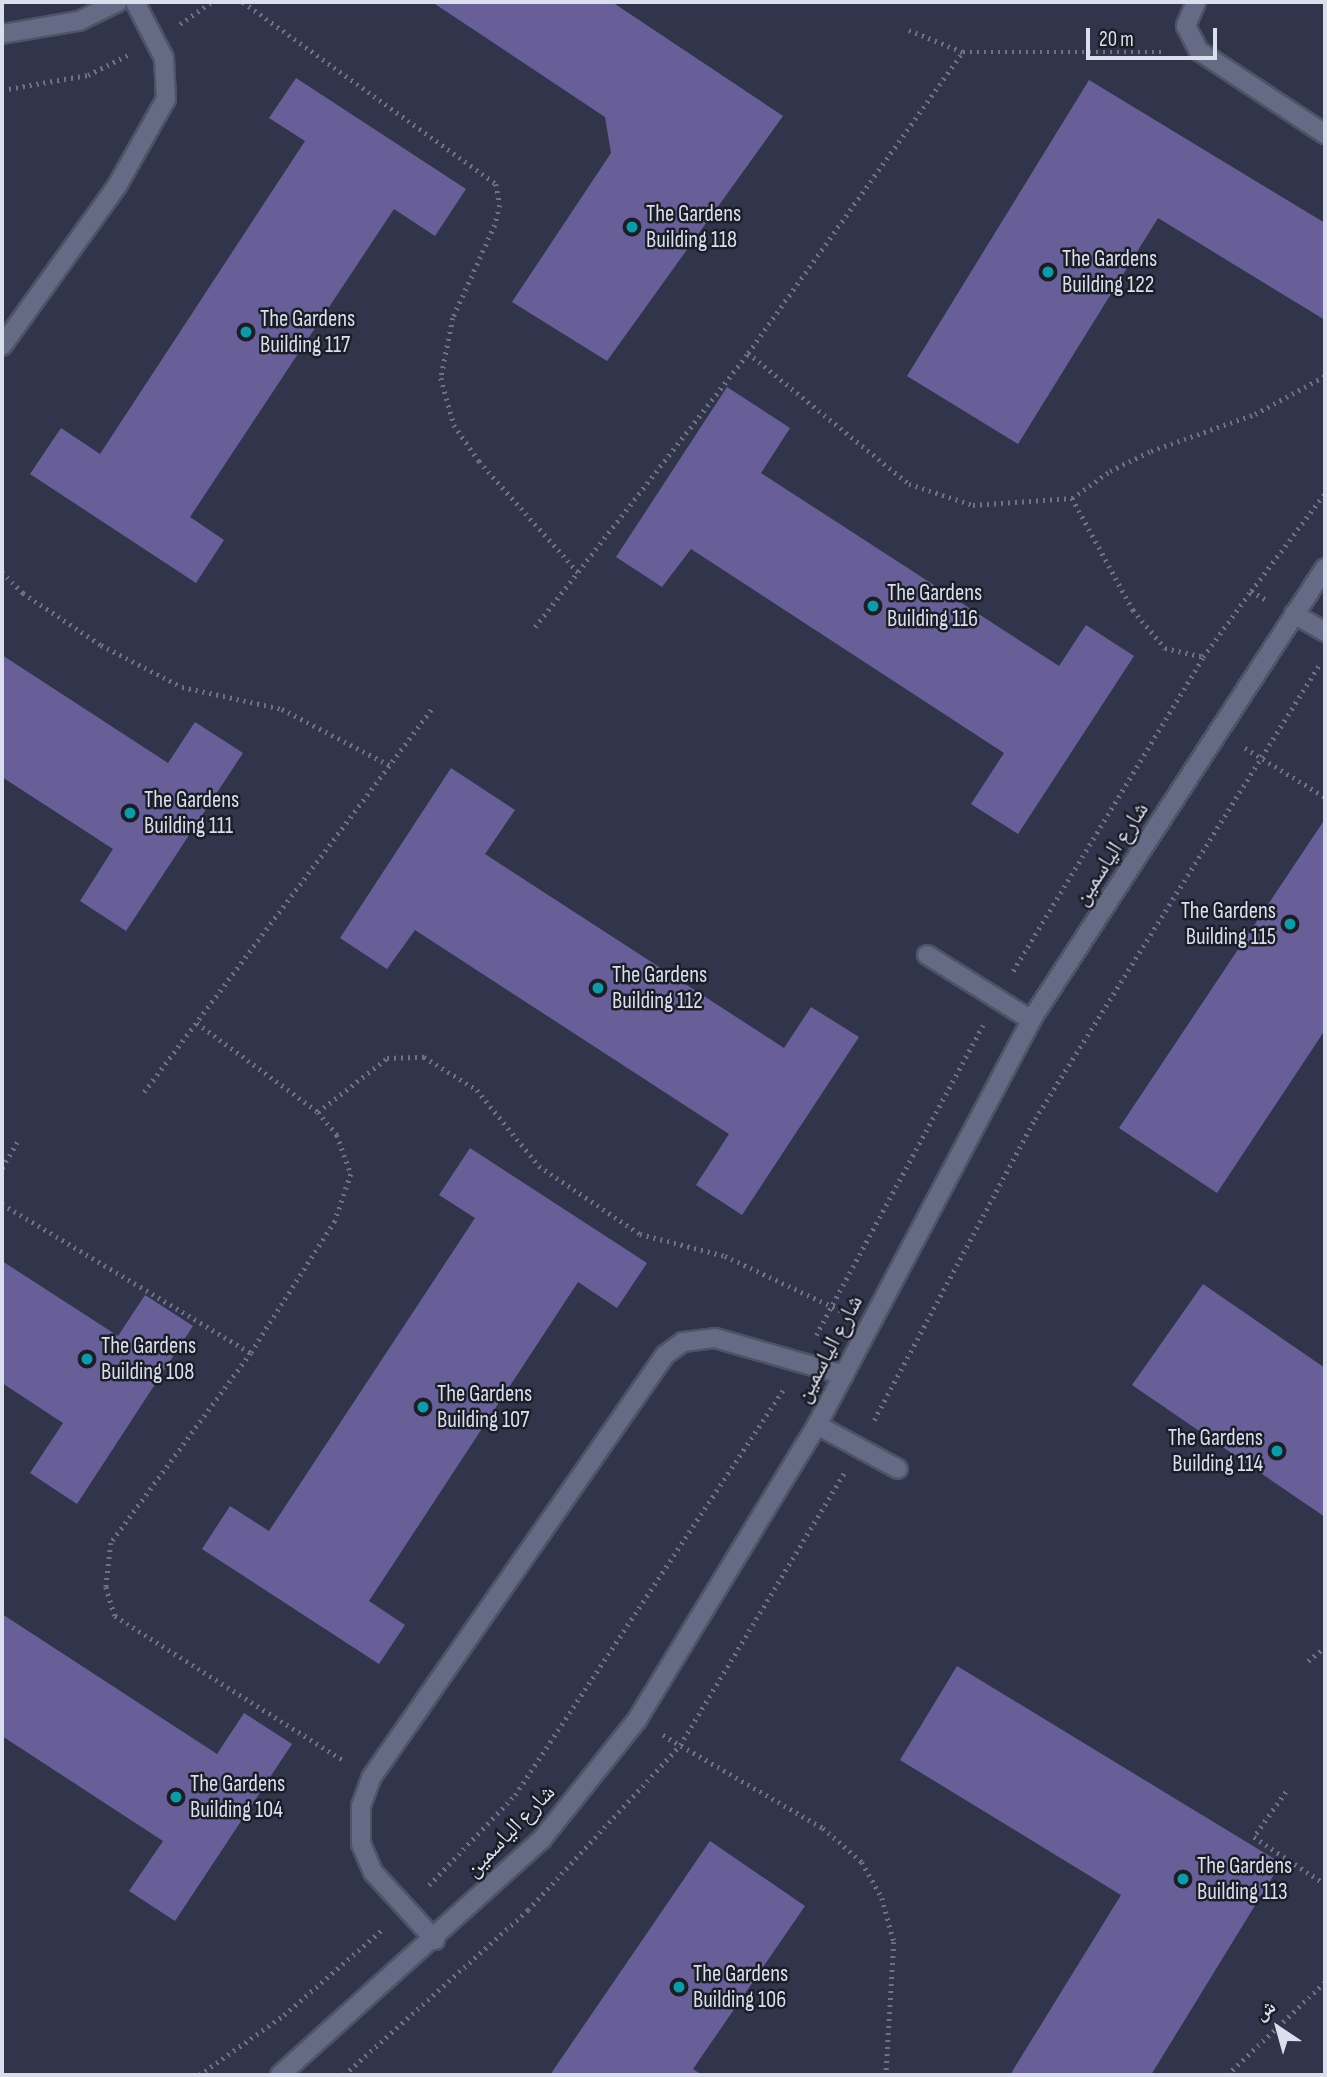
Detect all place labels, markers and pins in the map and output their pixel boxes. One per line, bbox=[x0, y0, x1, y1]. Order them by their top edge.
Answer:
place label: The Gardens Building 118 bbox=[646, 200, 741, 254]
marker: The Gardens Building 118 bbox=[624, 219, 640, 235]
place label: The Gardens Building 122 bbox=[1062, 245, 1157, 299]
marker: The Gardens Building 122 bbox=[1040, 264, 1056, 280]
place label: The Gardens Building 117 bbox=[260, 305, 355, 359]
marker: The Gardens Building 117 bbox=[238, 324, 254, 340]
place label: The Gardens Building 116 bbox=[887, 579, 982, 633]
marker: The Gardens Building 116 bbox=[865, 598, 881, 614]
place label: The Gardens Building 111 bbox=[144, 786, 239, 840]
marker: The Gardens Building 111 bbox=[122, 805, 138, 821]
place label: The Gardens Building 115 bbox=[1181, 897, 1276, 951]
marker: The Gardens Building 115 bbox=[1282, 916, 1298, 932]
place label: The Gardens Building 112 bbox=[612, 961, 707, 1015]
marker: The Gardens Building 112 bbox=[590, 980, 606, 996]
place label: The Gardens Building 108 bbox=[101, 1332, 196, 1386]
marker: The Gardens Building 108 bbox=[79, 1351, 95, 1367]
place label: The Gardens Building 107 bbox=[437, 1380, 532, 1434]
marker: The Gardens Building 107 bbox=[415, 1399, 431, 1415]
place label: The Gardens Building 114 bbox=[1168, 1424, 1263, 1478]
marker: The Gardens Building 114 bbox=[1269, 1443, 1285, 1459]
place label: The Gardens Building 104 bbox=[190, 1770, 285, 1824]
marker: The Gardens Building 104 bbox=[168, 1789, 184, 1805]
place label: The Gardens Building 113 bbox=[1197, 1852, 1292, 1906]
marker: The Gardens Building 113 bbox=[1175, 1871, 1191, 1887]
place label: The Gardens Building 106 bbox=[693, 1960, 788, 2014]
marker: The Gardens Building 106 bbox=[671, 1979, 687, 1995]

